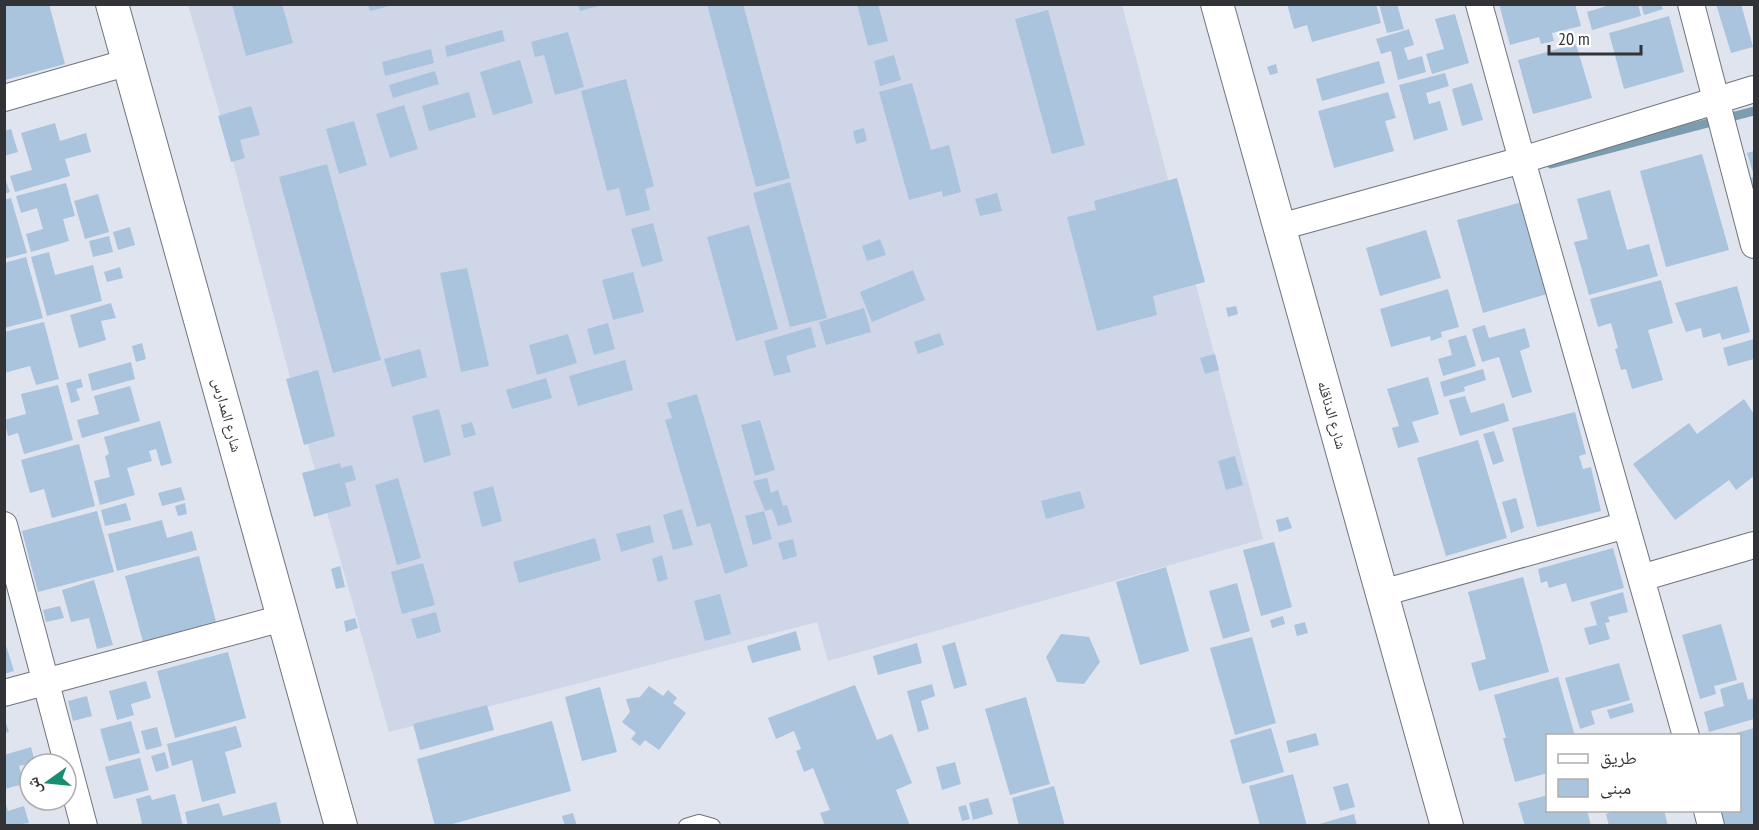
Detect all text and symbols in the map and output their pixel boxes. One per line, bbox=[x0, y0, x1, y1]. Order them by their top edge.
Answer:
scale bar bbox=[1549, 18, 1640, 56]
text: 20 m bbox=[1558, 27, 1590, 50]
street label: شارع المدارس bbox=[207, 376, 247, 455]
street label: شارع الدناقله bbox=[1313, 378, 1351, 452]
legend bbox=[1546, 734, 1741, 812]
text: طريق bbox=[1600, 746, 1637, 769]
north arrow bbox=[18, 752, 78, 812]
text: ش bbox=[22, 775, 45, 797]
text: مبنى bbox=[1600, 776, 1631, 799]

